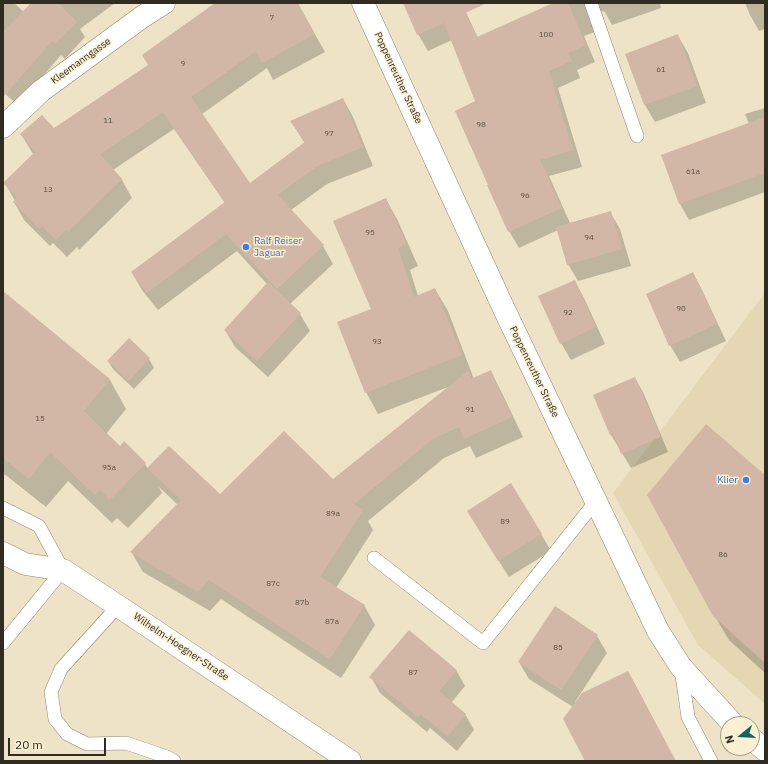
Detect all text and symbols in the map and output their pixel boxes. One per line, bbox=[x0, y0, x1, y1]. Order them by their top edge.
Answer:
house number: 7 bbox=[270, 13, 274, 23]
street label: Poppenreuther Straße bbox=[371, 30, 425, 126]
house number: 100 bbox=[539, 30, 553, 40]
street label: Kleemanngasse bbox=[49, 35, 113, 87]
house number: 9 bbox=[181, 59, 185, 69]
house number: 61 bbox=[656, 65, 666, 75]
house number: 11 bbox=[103, 116, 113, 126]
house number: 98 bbox=[476, 120, 486, 130]
house number: 97 bbox=[324, 129, 334, 139]
house number: 61a bbox=[686, 167, 700, 177]
house number: 13 bbox=[43, 185, 53, 195]
house number: 96 bbox=[520, 191, 530, 201]
house number: 95 bbox=[365, 228, 375, 238]
house number: 94 bbox=[584, 233, 594, 243]
place label: Ralf Reiser Jaguar bbox=[254, 235, 302, 258]
marker: Ralf Reiser Jaguar bbox=[241, 242, 251, 252]
house number: 90 bbox=[676, 304, 686, 314]
house number: 92 bbox=[563, 308, 573, 318]
street label: Poppenreuther Straße bbox=[507, 324, 561, 420]
house number: 93 bbox=[372, 337, 382, 347]
house number: 91 bbox=[465, 405, 475, 415]
house number: 15 bbox=[35, 414, 45, 424]
house number: 95a bbox=[102, 463, 116, 473]
place label: Klier bbox=[717, 474, 738, 486]
marker: Klier bbox=[741, 475, 751, 485]
house number: 89a bbox=[326, 509, 340, 519]
house number: 89 bbox=[500, 517, 510, 527]
house number: 86 bbox=[718, 550, 728, 560]
house number: 87c bbox=[266, 579, 280, 589]
house number: 87b bbox=[295, 598, 309, 608]
street label: Wilhelm-Hoegner-Straße bbox=[131, 610, 231, 684]
house number: 87a bbox=[325, 617, 339, 627]
house number: 85 bbox=[553, 643, 563, 653]
house number: 87 bbox=[408, 668, 418, 678]
north arrow bbox=[720, 716, 760, 756]
scale bar bbox=[10, 730, 108, 756]
text: N bbox=[722, 733, 737, 745]
text: 20 m bbox=[15, 737, 43, 752]

